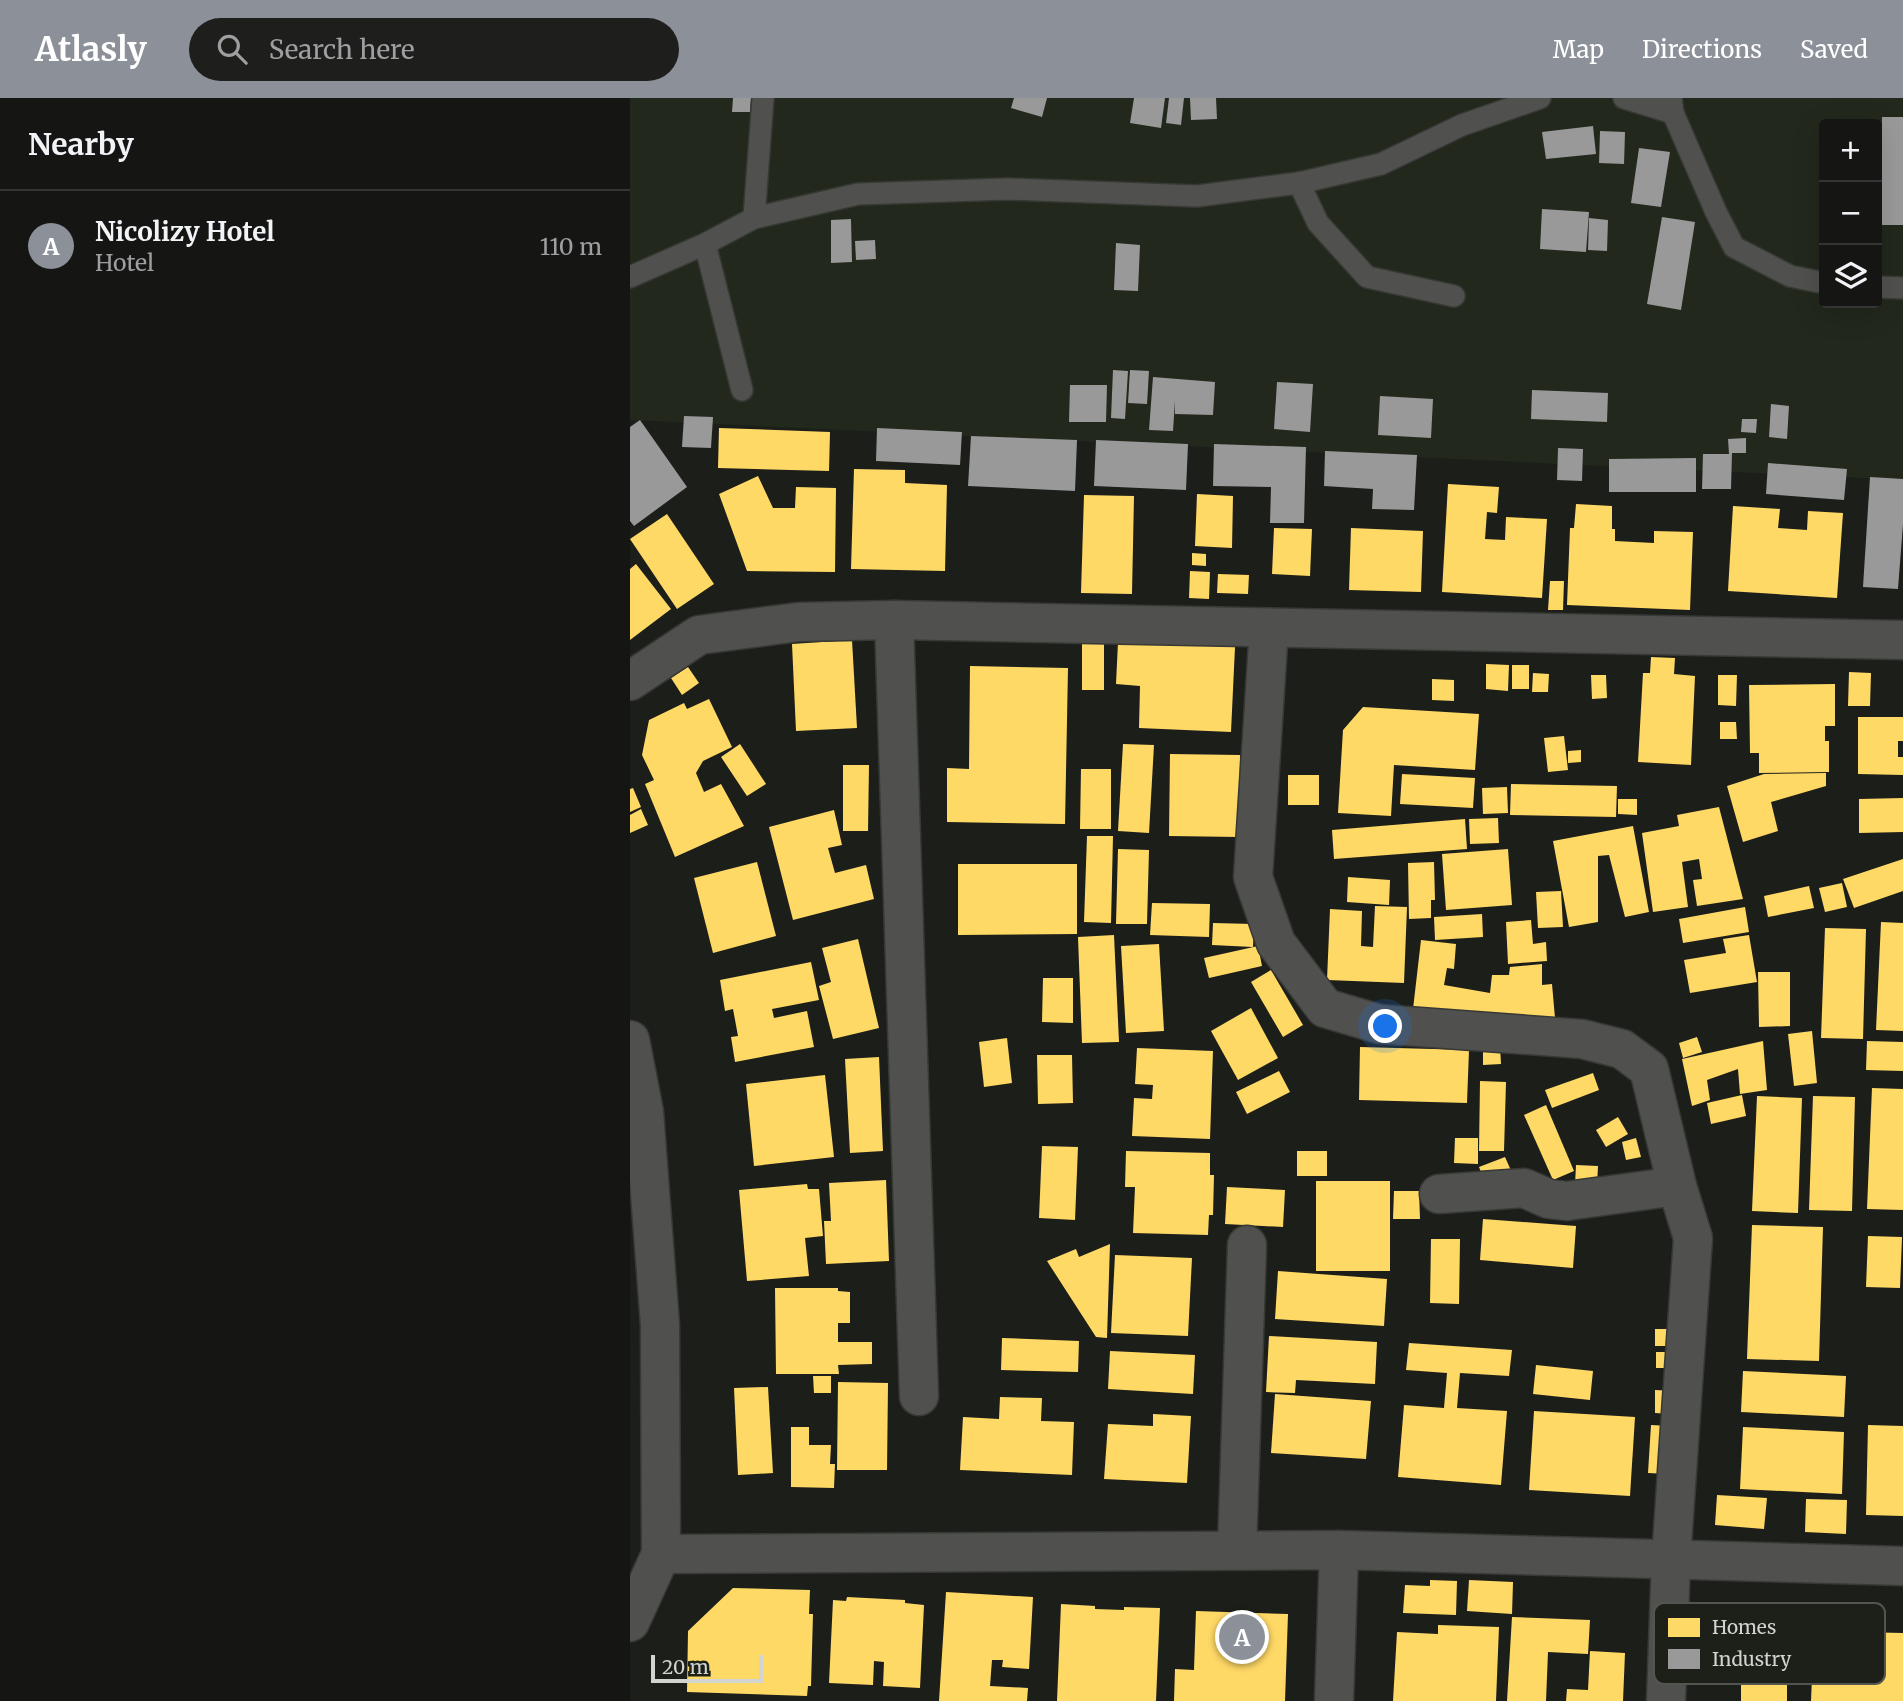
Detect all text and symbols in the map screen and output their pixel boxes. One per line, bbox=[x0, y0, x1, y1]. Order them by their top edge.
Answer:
search box bbox=[189, 18, 679, 81]
text: Atlasly bbox=[35, 29, 147, 70]
icon: search bbox=[213, 30, 251, 68]
text: Search here bbox=[269, 33, 415, 66]
text: Map bbox=[1553, 34, 1604, 65]
text: Directions bbox=[1642, 34, 1762, 65]
text: Saved bbox=[1800, 34, 1868, 65]
map controls bbox=[1819, 119, 1882, 308]
button: + bbox=[1819, 119, 1882, 182]
text: Nearby bbox=[28, 125, 134, 163]
button: − bbox=[1819, 182, 1882, 245]
text: Nicolizy Hotel bbox=[95, 215, 275, 248]
text: A bbox=[43, 232, 59, 261]
text: 110 m bbox=[540, 232, 602, 261]
button: layers bbox=[1819, 245, 1882, 308]
text: Hotel bbox=[95, 248, 154, 277]
your location bbox=[1368, 1009, 1402, 1043]
legend bbox=[1654, 1603, 1885, 1684]
pin: A bbox=[1219, 1611, 1265, 1663]
text: Homes bbox=[1712, 1615, 1776, 1639]
text: Industry bbox=[1712, 1647, 1791, 1671]
scale bar bbox=[651, 1652, 763, 1684]
text: 20 m bbox=[662, 1655, 709, 1679]

